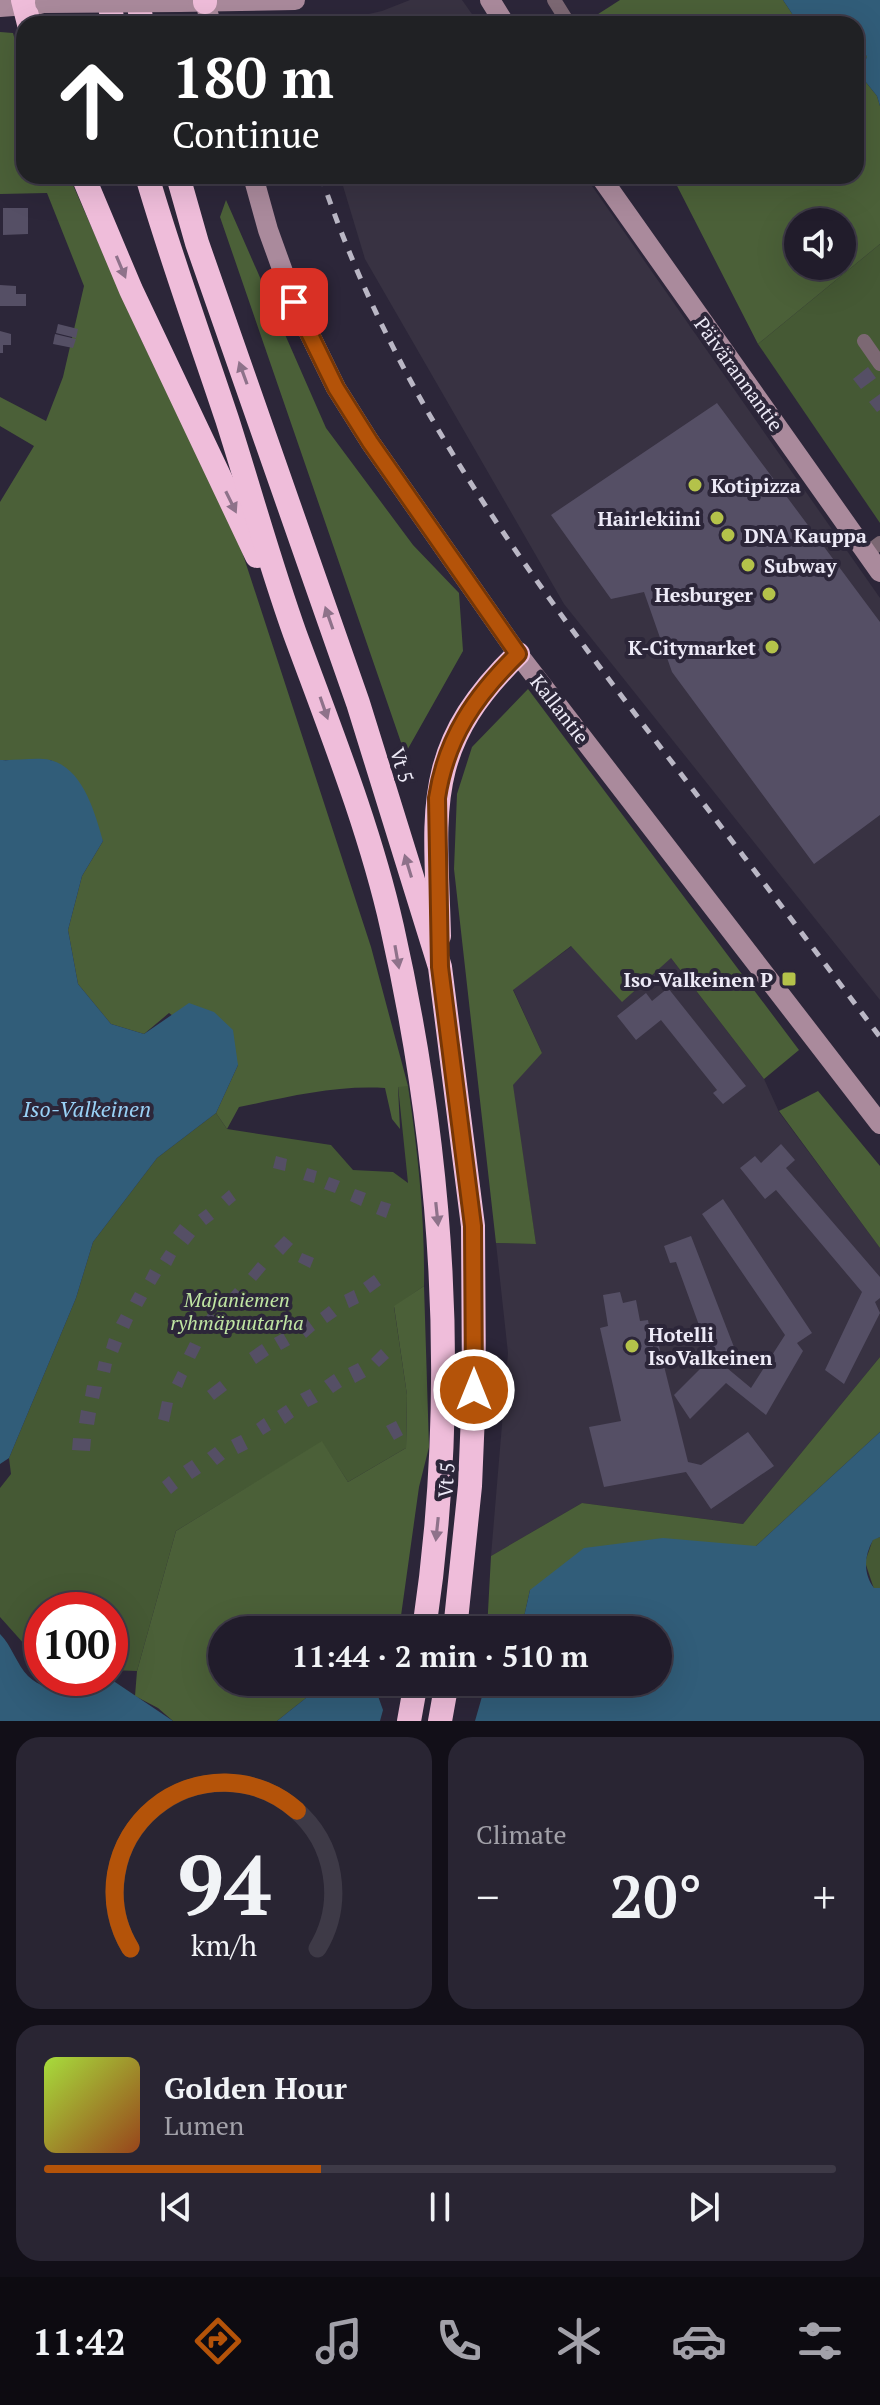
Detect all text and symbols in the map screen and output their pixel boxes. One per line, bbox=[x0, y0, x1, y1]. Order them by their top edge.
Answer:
text: 180 m bbox=[172, 40, 334, 114]
icon: ahead bbox=[40, 48, 144, 152]
text: Continue bbox=[172, 111, 320, 158]
map controls bbox=[784, 208, 856, 280]
button: sound bbox=[784, 208, 856, 280]
one-way arrow bbox=[115, 255, 128, 279]
pin bbox=[260, 268, 328, 336]
icon: arrive bbox=[272, 280, 316, 324]
street label: Päivärannantie bbox=[688, 311, 790, 437]
one-way arrow bbox=[236, 361, 248, 385]
place label: Kotipizza bbox=[711, 472, 801, 499]
marker: Kotipizza bbox=[686, 476, 704, 494]
one-way arrow bbox=[224, 491, 238, 514]
place label: Hairlekiini bbox=[597, 505, 701, 532]
marker: Hairlekiini bbox=[708, 509, 726, 527]
place label: DNA Kauppa bbox=[744, 522, 867, 549]
marker: DNA Kauppa bbox=[719, 526, 737, 544]
place label: Subway bbox=[764, 552, 837, 579]
marker: Subway bbox=[739, 556, 757, 574]
place label: Hesburger bbox=[654, 581, 753, 608]
marker: Hesburger bbox=[760, 585, 778, 603]
one-way arrow bbox=[322, 606, 334, 630]
place label: K-Citymarket bbox=[628, 634, 756, 661]
marker: K-Citymarket bbox=[763, 638, 781, 656]
street label: Kallantie bbox=[525, 669, 595, 749]
one-way arrow bbox=[318, 696, 330, 720]
street label: Vt 5 bbox=[384, 744, 420, 786]
one-way arrow bbox=[401, 853, 414, 877]
one-way arrow bbox=[392, 945, 404, 970]
place label: Iso-Valkeinen P bbox=[624, 966, 773, 993]
marker: Iso-Valkeinen P bbox=[780, 970, 798, 988]
water label: Iso-Valkeinen bbox=[22, 1094, 151, 1123]
one-way arrow bbox=[431, 1202, 444, 1227]
park label: Majaniemen ryhmäpuutarha bbox=[170, 1286, 304, 1336]
place label: Hotelli IsoValkeinen bbox=[648, 1321, 772, 1371]
marker: Hotelli IsoValkeinen bbox=[623, 1337, 641, 1355]
position arrow bbox=[432, 1348, 516, 1432]
street label: Vt 5 bbox=[431, 1461, 461, 1499]
one-way arrow bbox=[430, 1517, 443, 1542]
speed limit sign: 100 bbox=[24, 1592, 128, 1696]
text: 11:44 · 2 min · 510 m bbox=[292, 1636, 588, 1676]
text: Climate bbox=[476, 1817, 567, 1851]
text: 94 bbox=[177, 1829, 271, 1939]
text: 20° bbox=[610, 1856, 702, 1935]
text: − bbox=[476, 1867, 499, 1926]
text: + bbox=[813, 1867, 836, 1926]
text: km/h bbox=[191, 1926, 257, 1964]
text: Golden Hour bbox=[164, 2068, 347, 2108]
text: Lumen bbox=[164, 2108, 244, 2142]
icon: previous bbox=[154, 2185, 198, 2229]
icon: pause bbox=[418, 2185, 462, 2229]
icon: next bbox=[682, 2185, 726, 2229]
icon: directions bbox=[190, 2313, 246, 2369]
icon: music bbox=[311, 2313, 367, 2369]
icon: phone bbox=[431, 2313, 487, 2369]
icon: climate bbox=[551, 2313, 607, 2369]
icon: car bbox=[671, 2313, 727, 2369]
icon: filters bbox=[792, 2313, 848, 2369]
text: 11:42 bbox=[32, 2318, 126, 2365]

